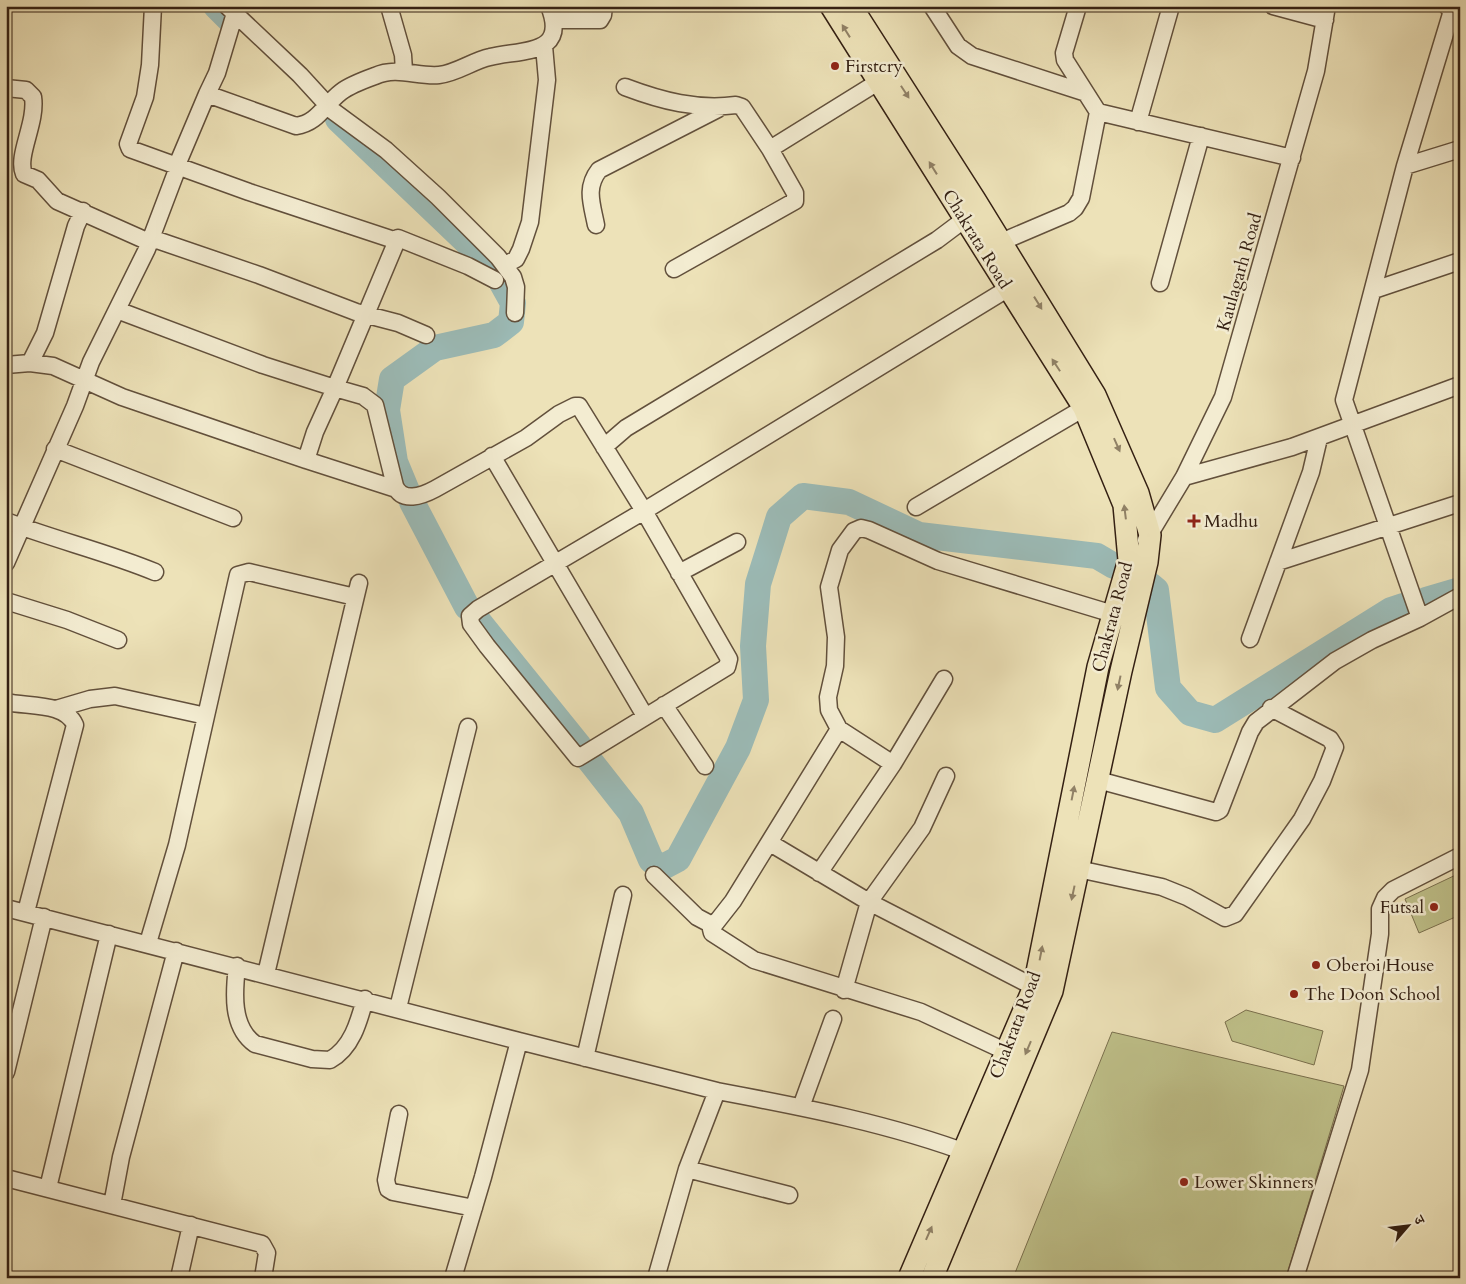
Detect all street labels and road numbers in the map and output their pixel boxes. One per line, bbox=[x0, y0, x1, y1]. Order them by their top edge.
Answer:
street label: Chakrata Road bbox=[936, 185, 1017, 294]
street label: Kaulagarh Road bbox=[1211, 210, 1268, 334]
street label: Chakrata Road bbox=[1086, 559, 1139, 675]
street label: Chakrata Road bbox=[984, 967, 1048, 1083]

